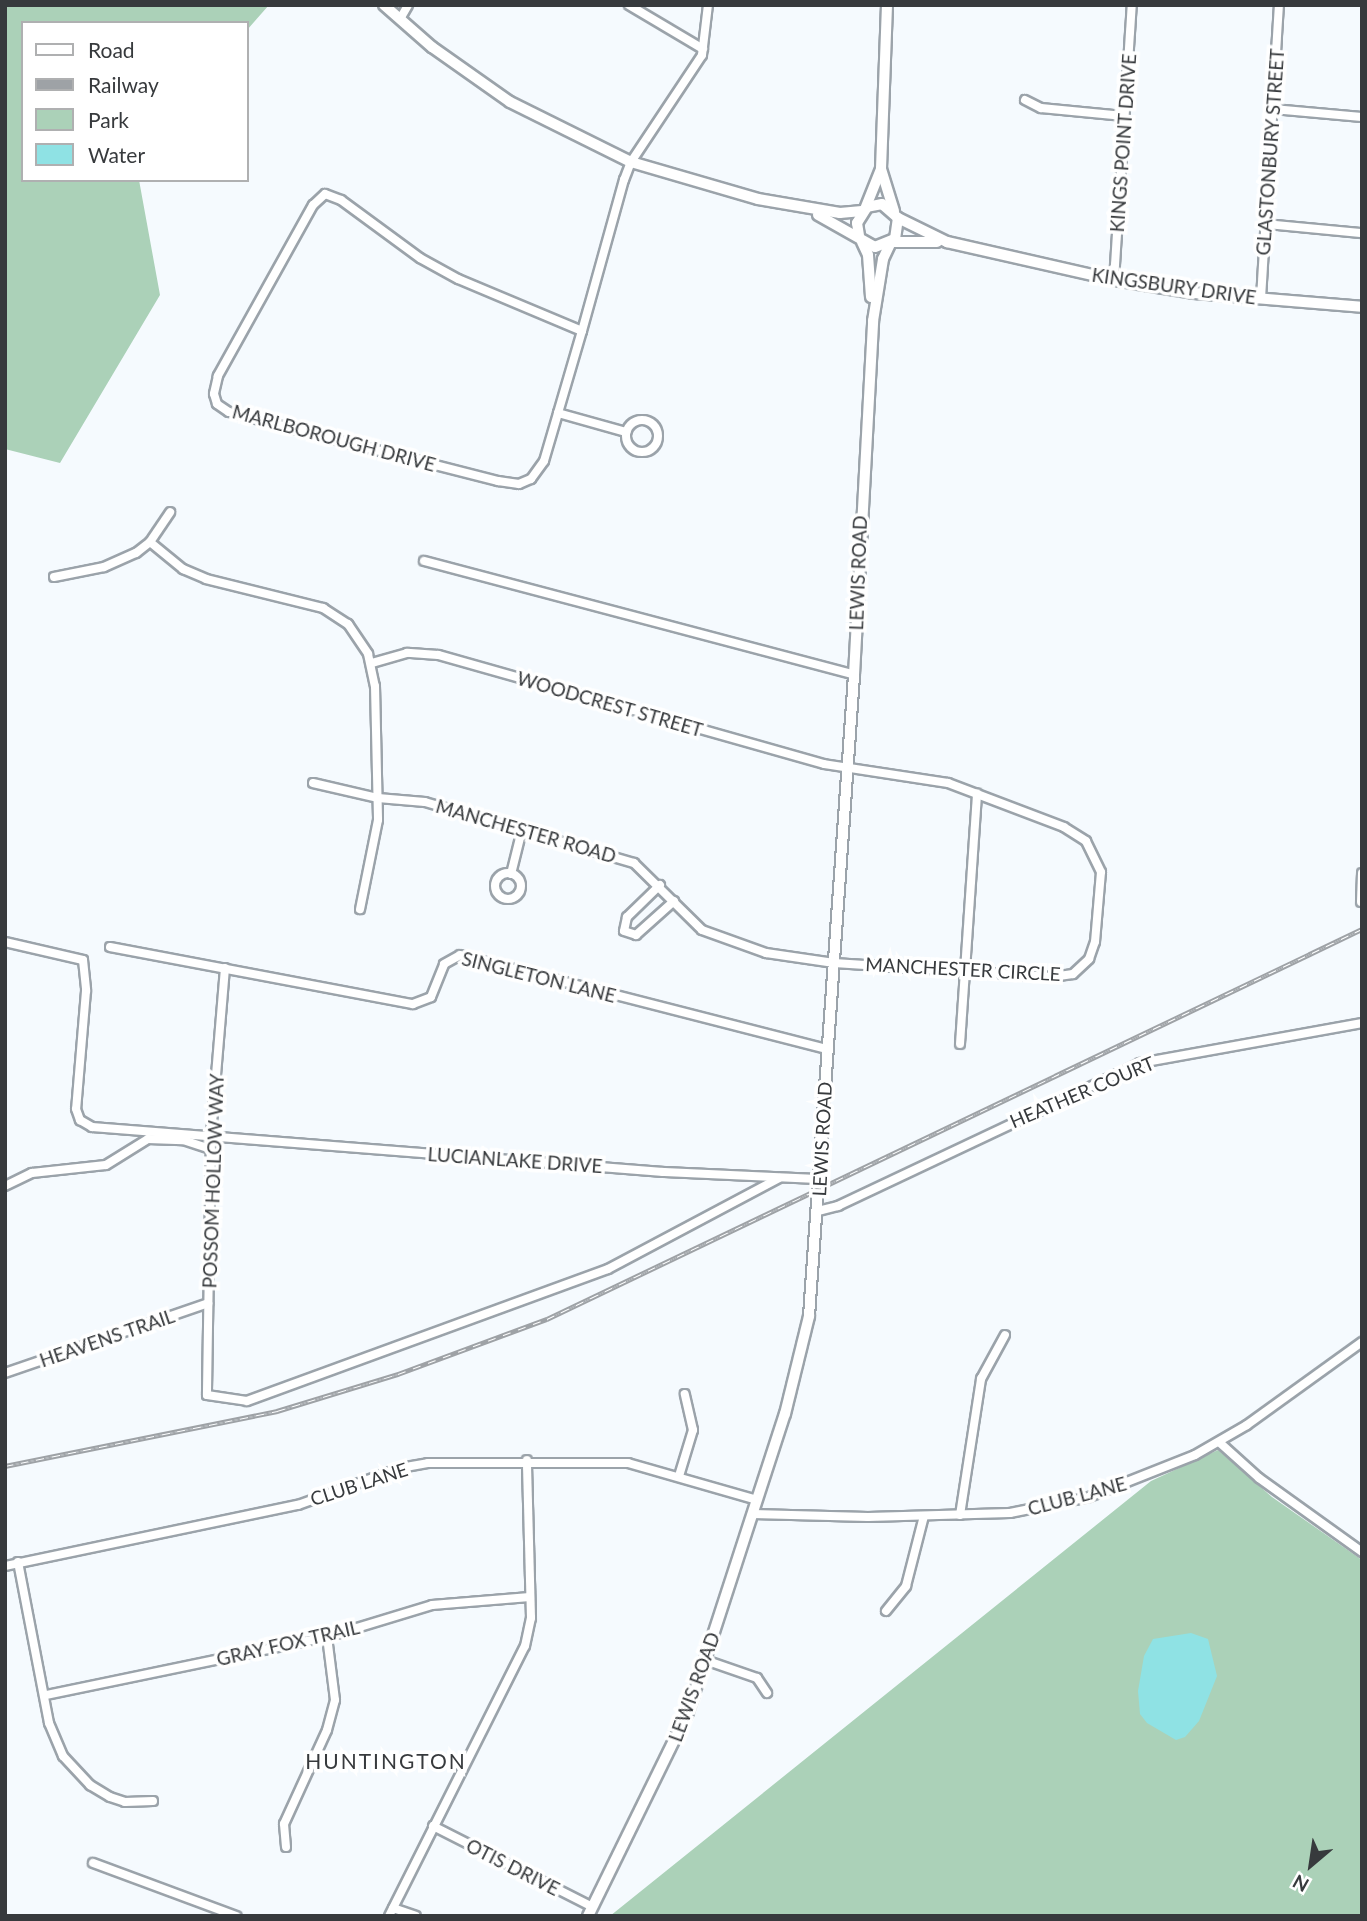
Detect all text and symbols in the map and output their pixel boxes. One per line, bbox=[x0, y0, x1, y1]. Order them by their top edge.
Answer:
legend bbox=[21, 21, 248, 182]
text: Road bbox=[88, 37, 135, 62]
street label: GLASTONBURY STREET bbox=[1251, 47, 1289, 257]
street label: KINGS POINT DRIVE bbox=[1105, 53, 1141, 233]
text: Railway bbox=[88, 72, 159, 97]
text: Park bbox=[88, 107, 129, 132]
text: Water bbox=[88, 142, 145, 167]
street label: KINGSBURY DRIVE bbox=[1090, 263, 1258, 309]
street label: MARLBOROUGH DRIVE bbox=[230, 400, 438, 476]
street label: LEWIS ROAD bbox=[845, 515, 871, 631]
street label: WOODCREST STREET bbox=[514, 666, 706, 742]
street label: MANCHESTER ROAD bbox=[433, 794, 619, 868]
street label: SINGLETON LANE bbox=[460, 947, 618, 1007]
street label: MANCHESTER CIRCLE bbox=[865, 952, 1061, 986]
street label: HEATHER COURT bbox=[1006, 1051, 1158, 1133]
street label: POSSOM HOLLOW WAY bbox=[198, 1073, 228, 1289]
street label: LEWIS ROAD bbox=[808, 1081, 836, 1197]
street label: LUCIANLAKE DRIVE bbox=[427, 1143, 603, 1177]
street label: HEAVENS TRAIL bbox=[36, 1304, 178, 1372]
street label: CLUB LANE bbox=[307, 1458, 411, 1510]
street label: CLUB LANE bbox=[1025, 1472, 1129, 1520]
street label: GRAY FOX TRAIL bbox=[214, 1615, 362, 1671]
street label: LEWIS ROAD bbox=[664, 1629, 724, 1745]
district label: HUNTINGTON bbox=[306, 1748, 466, 1774]
north arrow bbox=[1276, 1830, 1346, 1900]
street label: OTIS DRIVE bbox=[462, 1834, 564, 1900]
text: N bbox=[1289, 1870, 1313, 1897]

